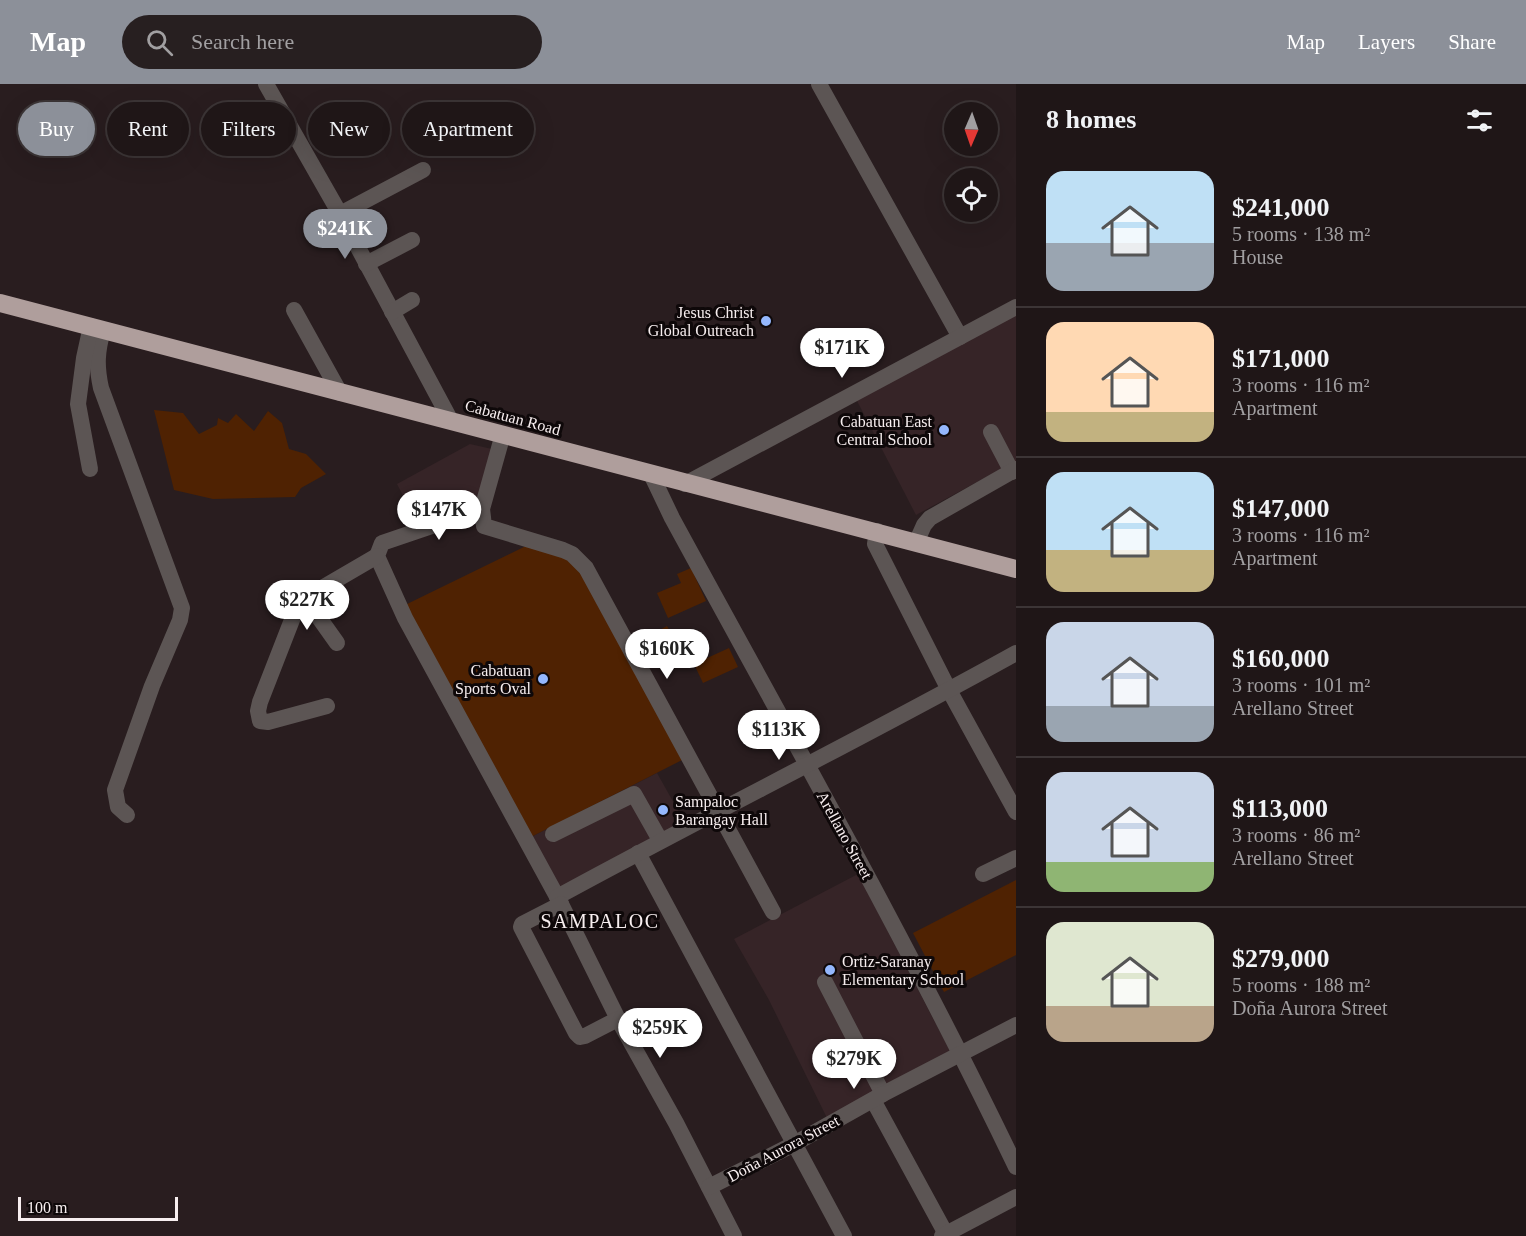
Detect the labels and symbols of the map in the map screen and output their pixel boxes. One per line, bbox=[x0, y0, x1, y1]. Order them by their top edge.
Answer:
north arrow bbox=[944, 102, 998, 156]
pin: $241K bbox=[303, 209, 387, 260]
place label: Jesus Christ Global Outreach bbox=[648, 304, 755, 339]
marker: Jesus Christ Global Outreach bbox=[759, 314, 773, 328]
pin: $171K bbox=[800, 328, 884, 379]
street label: Cabatuan Road bbox=[463, 397, 562, 438]
place label: Cabatuan East Central School bbox=[836, 413, 933, 448]
marker: Cabatuan East Central School bbox=[937, 423, 951, 437]
pin: $147K bbox=[397, 490, 481, 541]
pin: $227K bbox=[265, 580, 349, 631]
pin: $160K bbox=[625, 629, 709, 680]
place label: Cabatuan Sports Oval bbox=[455, 662, 532, 698]
marker: Cabatuan Sports Oval bbox=[536, 672, 550, 686]
pin: $113K bbox=[737, 710, 821, 761]
street label: Arellano Street bbox=[814, 789, 876, 882]
place label: Sampaloc Barangay Hall bbox=[675, 793, 768, 829]
marker: Sampaloc Barangay Hall bbox=[656, 803, 670, 817]
district label: SAMPALOC bbox=[540, 910, 660, 932]
place label: Ortiz-Saranay Elementary School bbox=[842, 953, 965, 989]
marker: Ortiz-Saranay Elementary School bbox=[823, 963, 837, 977]
pin: $259K bbox=[618, 1008, 702, 1059]
pin: $279K bbox=[812, 1039, 896, 1090]
street label: Doña Aurora Street bbox=[724, 1111, 843, 1185]
scale bar bbox=[18, 1194, 178, 1222]

